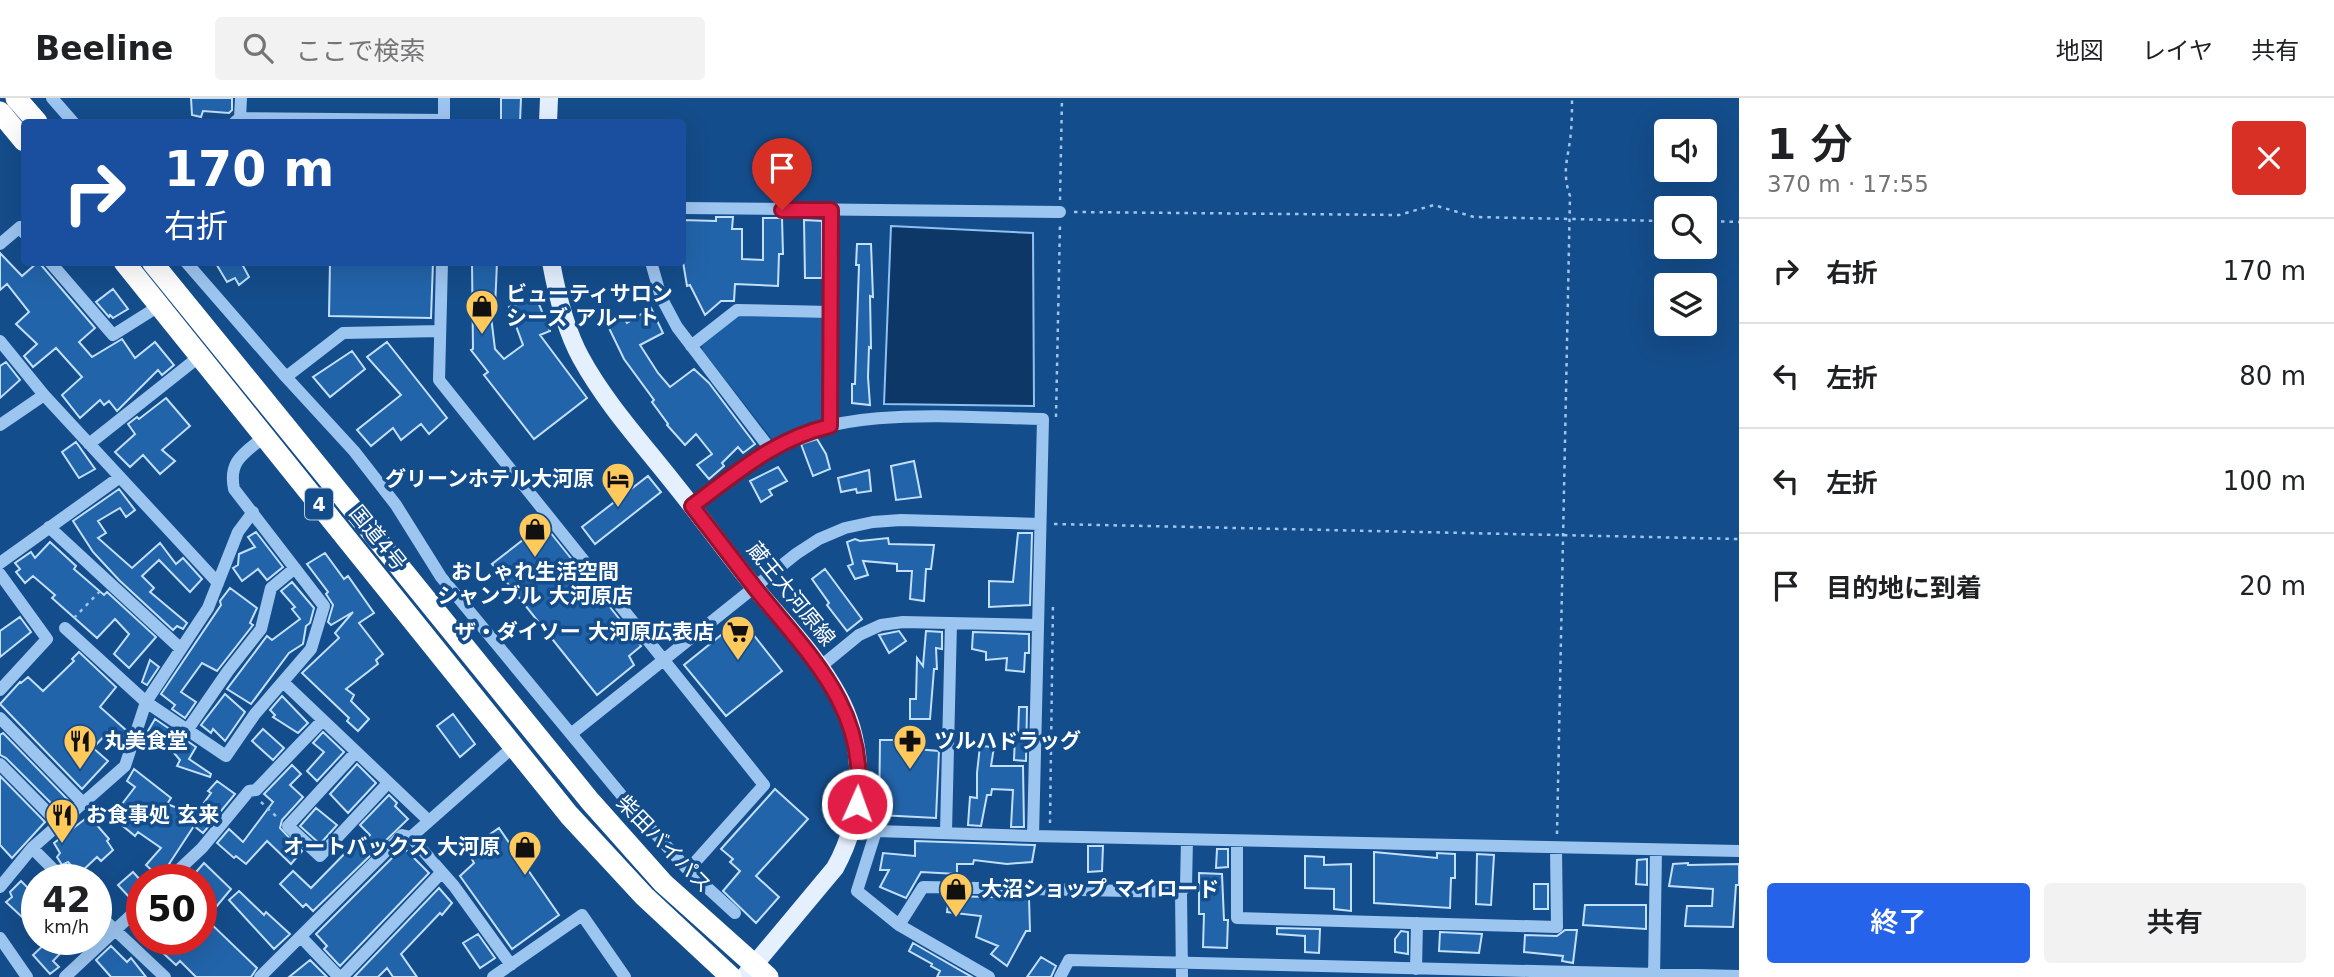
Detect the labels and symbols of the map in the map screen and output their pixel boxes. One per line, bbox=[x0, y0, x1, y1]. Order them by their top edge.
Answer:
pin bbox=[752, 138, 812, 210]
place label: ビューティサロン シーズ アルート bbox=[506, 282, 673, 330]
shop icon: ビューティサロン シーズ アルート bbox=[463, 287, 501, 336]
hotel icon: グリーンホテル大河原 bbox=[599, 460, 637, 509]
place label: グリーンホテル大河原 bbox=[385, 467, 594, 491]
road number: 4 bbox=[305, 488, 333, 520]
street label: 国道4号 bbox=[345, 501, 411, 575]
shop icon: おしゃれ生活空間 シャンブル 大河原店 bbox=[516, 510, 554, 559]
street label: 蔵王大河原線 bbox=[742, 537, 840, 651]
place label: おしゃれ生活空間 シャンブル 大河原店 bbox=[437, 560, 633, 608]
supermarket icon: ザ・ダイソー 大河原広表店 bbox=[719, 613, 757, 662]
place label: ザ・ダイソー 大河原広表店 bbox=[455, 620, 714, 644]
restaurant icon: 丸美食堂 bbox=[61, 722, 99, 771]
pharmacy icon: ツルハドラッグ bbox=[891, 722, 929, 771]
place label: 丸美食堂 bbox=[104, 729, 188, 753]
place label: ツルハドラッグ bbox=[934, 729, 1081, 753]
position arrow bbox=[820, 767, 894, 841]
street label: 柴田バイパス bbox=[612, 790, 716, 898]
restaurant icon: お食事処 玄来 bbox=[43, 796, 81, 845]
place label: お食事処 玄来 bbox=[86, 803, 219, 827]
shop icon: オートバックス 大河原 bbox=[506, 828, 544, 877]
place label: オートバックス 大河原 bbox=[283, 835, 500, 859]
speed limit sign: 50 bbox=[126, 864, 217, 955]
shop icon: 大沼ショップ マイロード bbox=[937, 870, 975, 919]
place label: 大沼ショップ マイロード bbox=[981, 877, 1219, 901]

